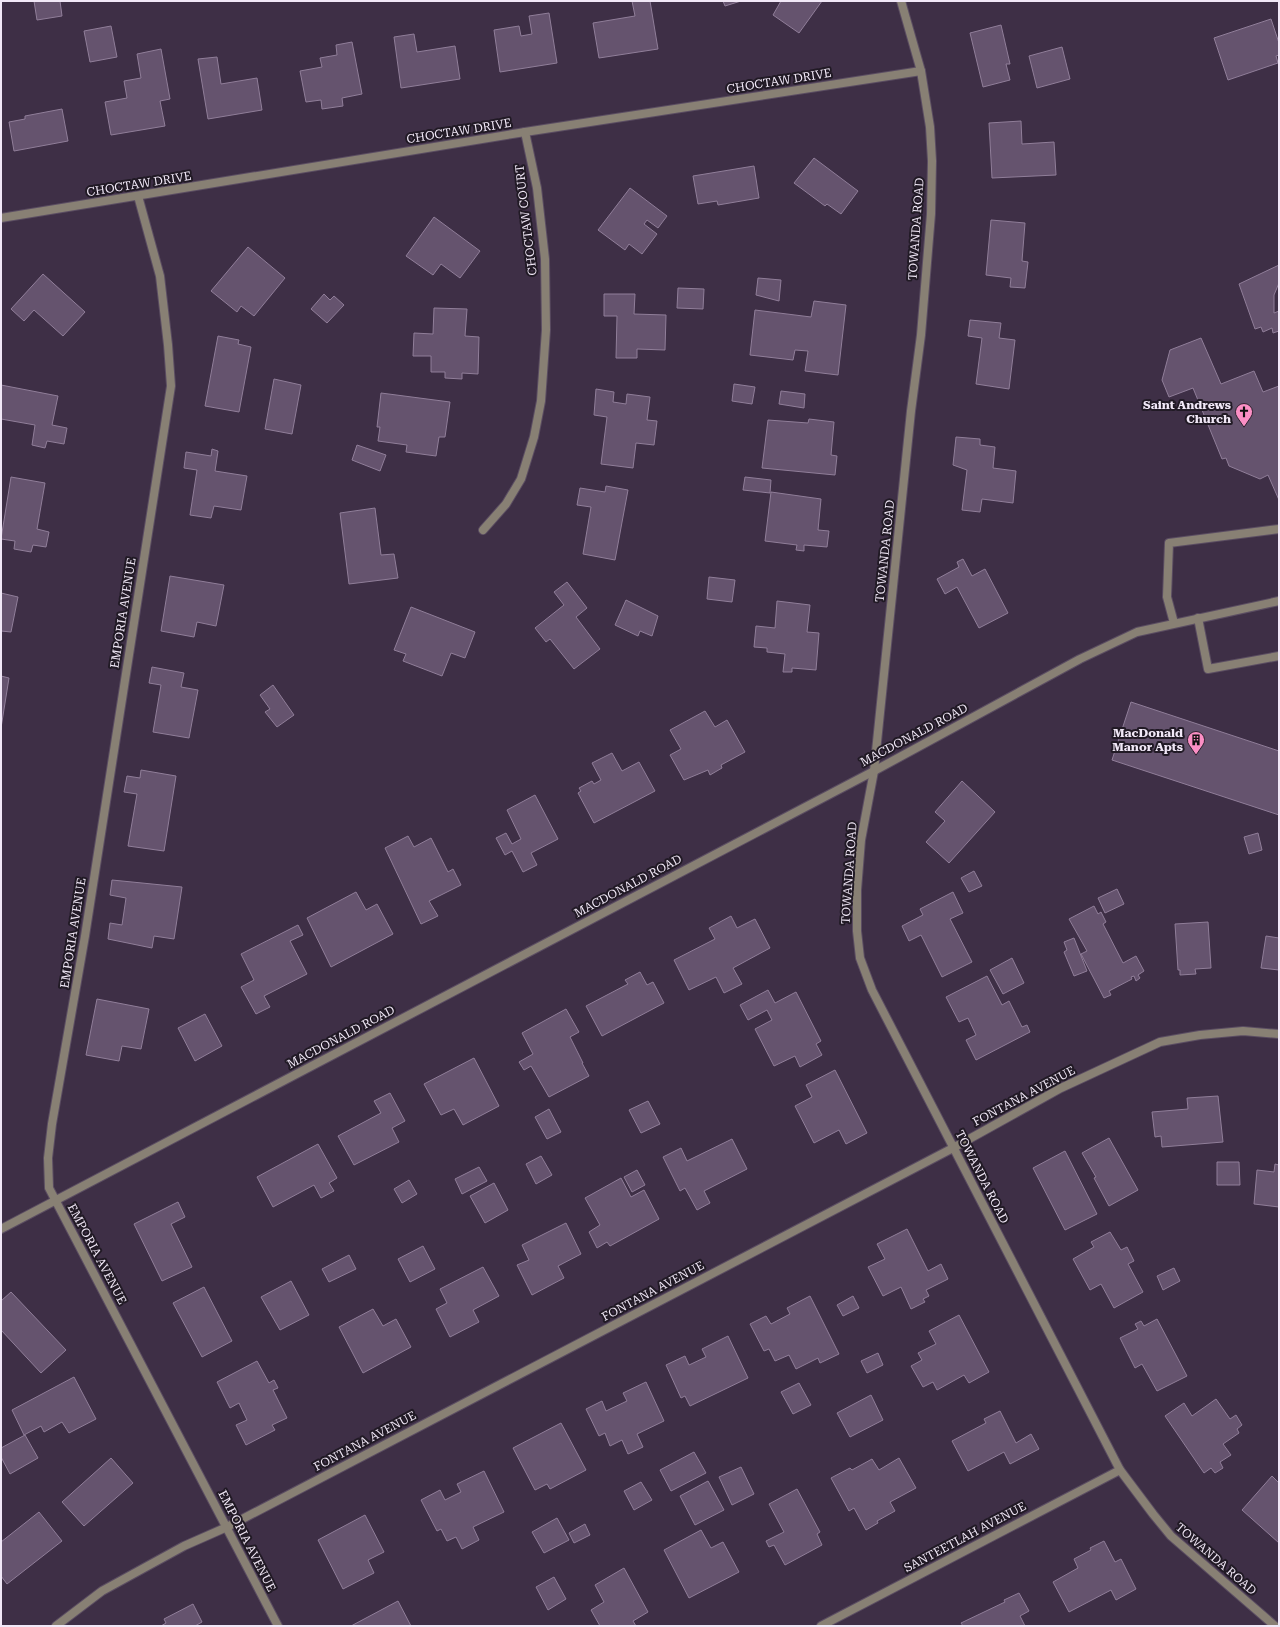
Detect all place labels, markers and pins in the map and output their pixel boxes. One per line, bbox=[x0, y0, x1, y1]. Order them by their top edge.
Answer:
place label: Saint Andrews Church bbox=[1143, 398, 1231, 426]
church icon: Saint Andrews Church bbox=[1234, 402, 1254, 427]
place label: MacDonald Manor Apts bbox=[1112, 726, 1183, 754]
building icon: MacDonald Manor Apts bbox=[1186, 730, 1206, 755]

